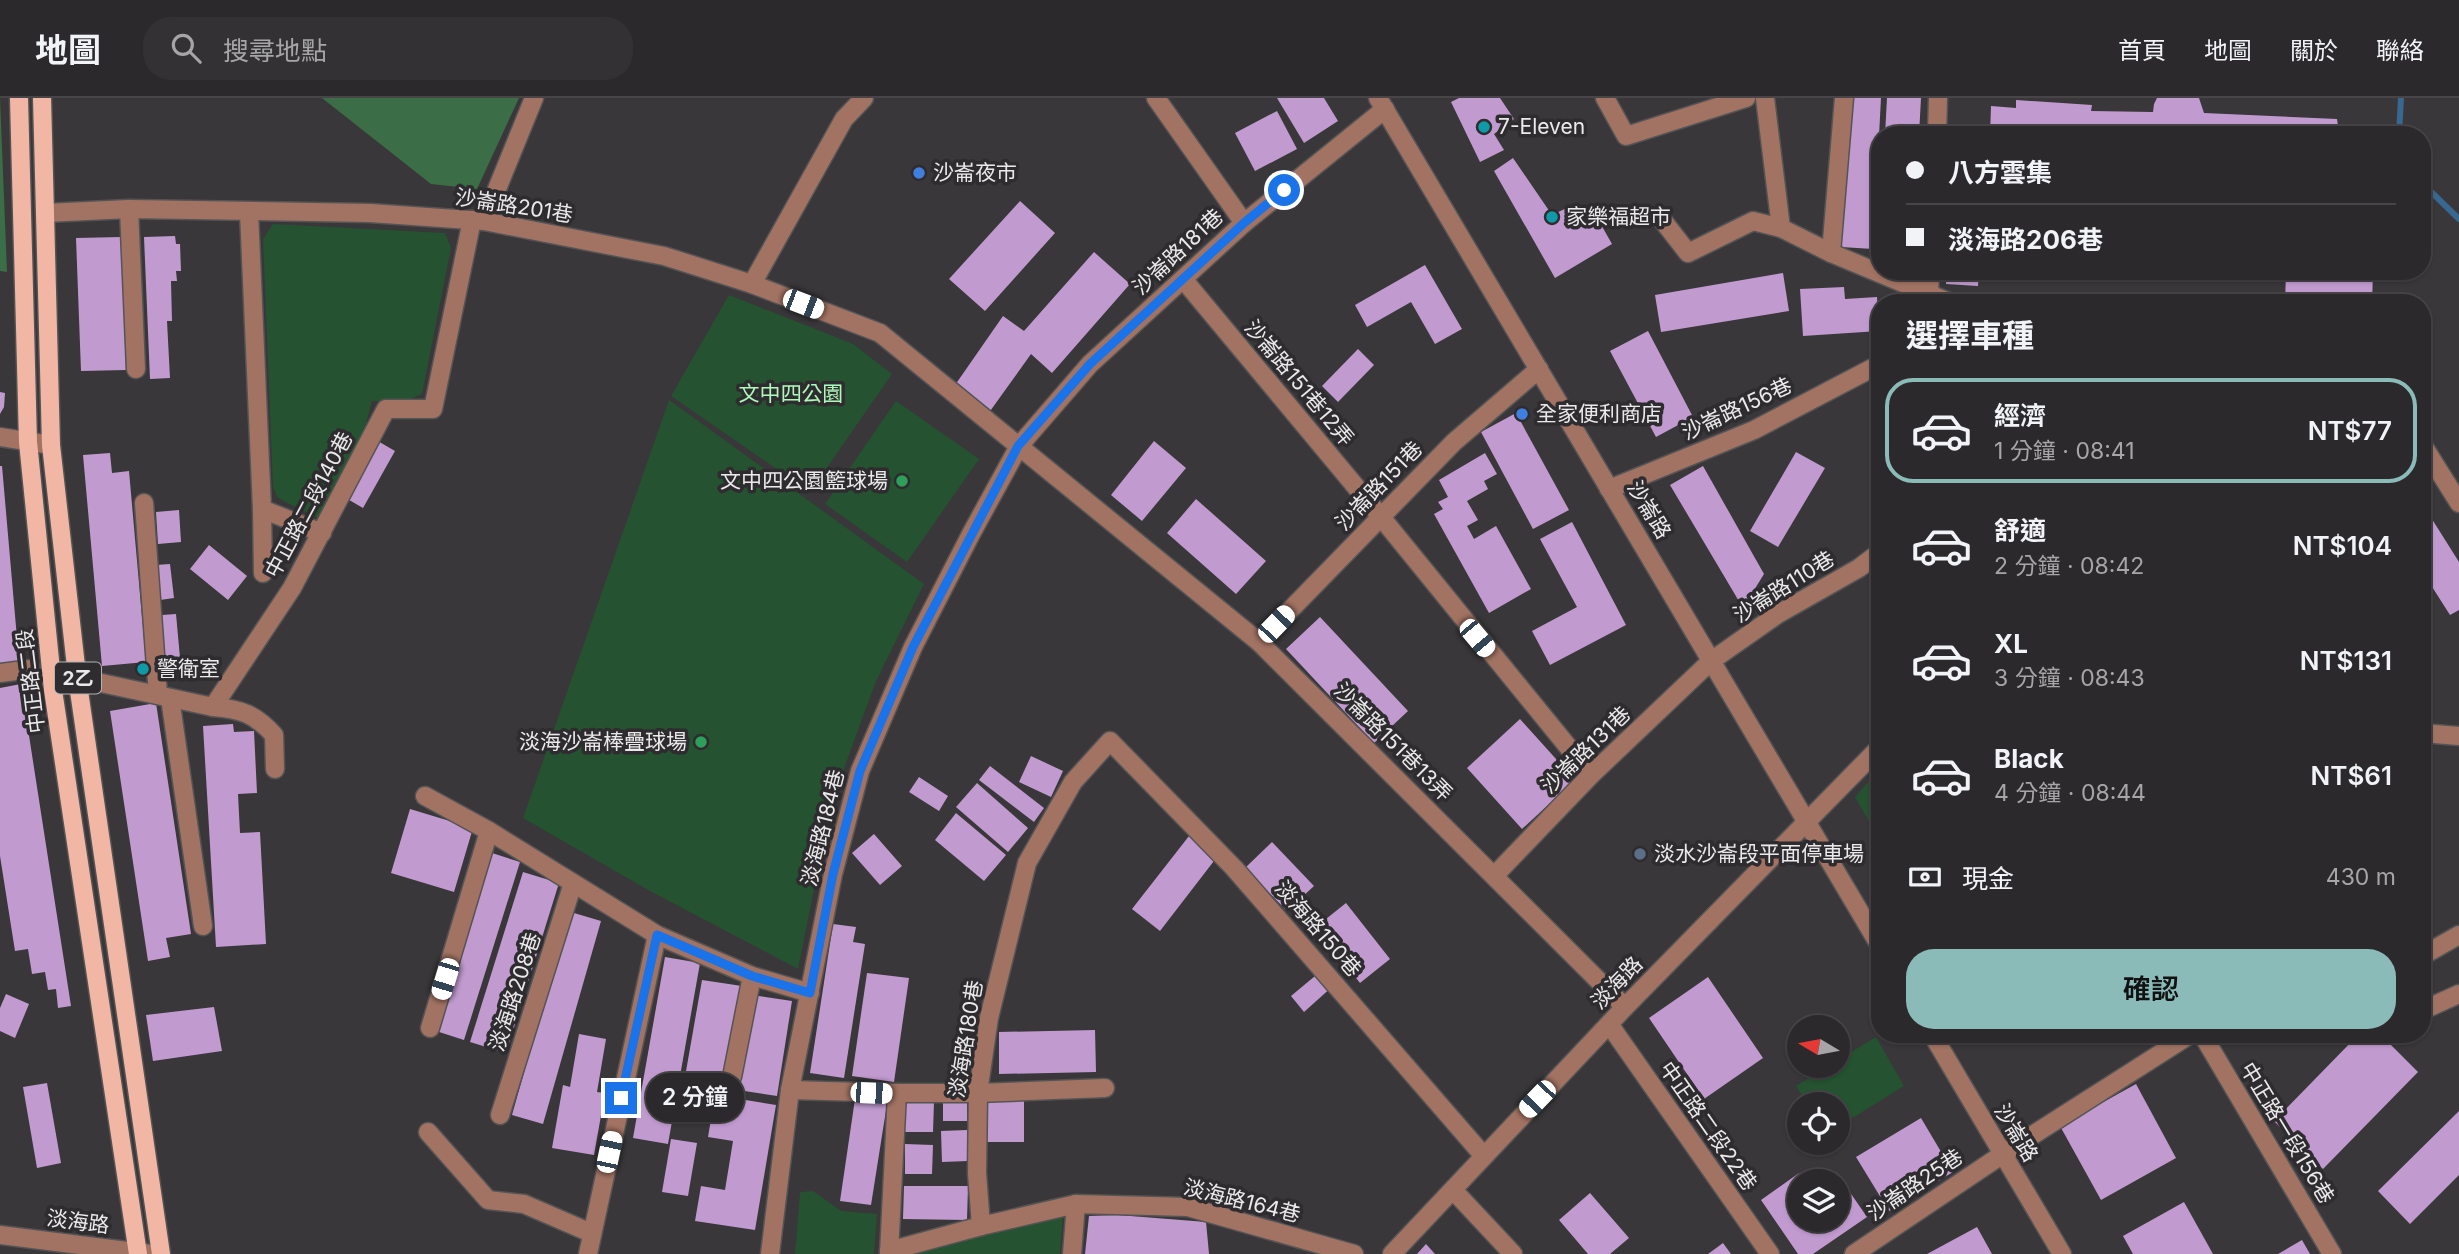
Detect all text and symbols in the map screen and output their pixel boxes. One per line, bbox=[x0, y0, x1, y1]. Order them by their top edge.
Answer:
search box bbox=[143, 17, 633, 80]
icon: search bbox=[167, 29, 205, 67]
text: 地圖 bbox=[35, 30, 101, 70]
text: 搜尋地點 bbox=[223, 35, 327, 66]
text: 首頁 bbox=[2118, 36, 2166, 65]
text: 地圖 bbox=[2204, 36, 2252, 65]
text: 關於 bbox=[2290, 36, 2338, 65]
text: 聯絡 bbox=[2376, 36, 2424, 65]
place label: 7-Eleven bbox=[1498, 114, 1585, 139]
marker: 7-Eleven bbox=[1476, 119, 1492, 135]
text: 八方雲集 bbox=[1948, 157, 2052, 188]
place label: 沙崙夜市 bbox=[933, 160, 1017, 185]
marker: 沙崙夜市 bbox=[911, 165, 927, 181]
route start bbox=[1268, 174, 1300, 206]
street label: 沙崙路201巷 bbox=[454, 184, 575, 227]
street label: 沙崙路181巷 bbox=[1127, 204, 1228, 300]
place label: 家樂福超市 bbox=[1566, 204, 1671, 229]
marker: 家樂福超市 bbox=[1544, 209, 1560, 225]
text: 淡海路206巷 bbox=[1948, 224, 2103, 255]
car bbox=[780, 287, 827, 321]
street label: 沙崙路151巷12弄 bbox=[1240, 315, 1359, 451]
text: 選擇車種 bbox=[1906, 316, 2034, 355]
street label: 沙崙路156巷 bbox=[1678, 372, 1796, 445]
park label: 文中四公園 bbox=[739, 381, 844, 406]
icon: car bbox=[1910, 399, 1973, 462]
text: 經濟 bbox=[1994, 400, 2046, 431]
place label: 全家便利商店 bbox=[1536, 401, 1662, 426]
marker: 全家便利商店 bbox=[1514, 406, 1530, 422]
text: NT$77 bbox=[2308, 415, 2392, 446]
street label: 中正路二段140巷 bbox=[260, 428, 357, 582]
street label: 沙崙路151巷 bbox=[1330, 436, 1427, 535]
text: 1 分鐘 · 08:41 bbox=[1994, 437, 2135, 465]
place label: 文中四公園籃球場 bbox=[720, 468, 888, 493]
marker: 文中四公園籃球場 bbox=[894, 473, 910, 489]
street label: 沙崙路 bbox=[1622, 476, 1676, 543]
icon: car bbox=[1910, 514, 1973, 577]
text: 舒適 bbox=[1994, 515, 2046, 546]
text: NT$104 bbox=[2293, 530, 2392, 561]
street label: 沙崙路110巷 bbox=[1729, 546, 1839, 627]
text: 2 分鐘 · 08:42 bbox=[1994, 552, 2144, 580]
car bbox=[1254, 602, 1299, 646]
car bbox=[1456, 615, 1499, 661]
street label: 中正路二段 bbox=[12, 627, 49, 735]
text: XL bbox=[1994, 628, 2028, 659]
icon: car bbox=[1910, 629, 1973, 692]
text: NT$131 bbox=[2300, 645, 2392, 676]
place label: 警衛室 bbox=[157, 656, 220, 681]
marker: 警衛室 bbox=[135, 661, 151, 677]
road number: 2乙 bbox=[55, 663, 101, 694]
text: 3 分鐘 · 08:43 bbox=[1994, 664, 2145, 692]
street label: 沙崙路151巷13弄 bbox=[1329, 678, 1457, 806]
street label: 沙崙路131巷 bbox=[1536, 701, 1635, 798]
place label: 淡海沙崙棒疊球場 bbox=[519, 729, 687, 754]
marker: 淡海沙崙棒疊球場 bbox=[693, 734, 709, 750]
text: Black bbox=[1994, 743, 2064, 774]
icon: car bbox=[1910, 744, 1973, 807]
text: NT$61 bbox=[2311, 760, 2392, 791]
street label: 淡海路184巷 bbox=[796, 767, 849, 889]
text: 4 分鐘 · 08:44 bbox=[1994, 779, 2146, 807]
place label: 淡水沙崙段平面停車場 bbox=[1654, 841, 1864, 866]
marker: 淡水沙崙段平面停車場 bbox=[1632, 846, 1648, 862]
icon: cash bbox=[1906, 858, 1944, 896]
text: 現金 bbox=[1962, 863, 2014, 894]
text: 430 m bbox=[2326, 863, 2396, 891]
street label: 淡海路150巷 bbox=[1270, 876, 1367, 982]
street label: 淡海路208巷 bbox=[484, 929, 545, 1054]
button: 確認 bbox=[1906, 949, 2396, 1029]
street label: 淡海路 bbox=[1586, 951, 1648, 1014]
car bbox=[429, 956, 462, 1002]
street label: 淡海路180巷 bbox=[944, 978, 987, 1100]
north arrow bbox=[1787, 1015, 1850, 1078]
map controls bbox=[1787, 1015, 1850, 1232]
street label: 中正路二段22巷 bbox=[1655, 1056, 1762, 1195]
street label: 中正路一段156巷 bbox=[2235, 1058, 2339, 1208]
callout: 2 分鐘 bbox=[646, 1074, 744, 1122]
car bbox=[1515, 1077, 1560, 1121]
route end bbox=[605, 1082, 637, 1114]
car bbox=[850, 1082, 893, 1104]
text: 2 分鐘 bbox=[662, 1083, 728, 1111]
button: locate bbox=[1787, 1092, 1850, 1155]
street label: 沙崙路 bbox=[1989, 1099, 2043, 1166]
car bbox=[595, 1129, 624, 1175]
street label: 沙崙路25巷 bbox=[1862, 1144, 1967, 1226]
button: layers bbox=[1787, 1169, 1850, 1232]
street label: 淡海路164巷 bbox=[1181, 1174, 1303, 1227]
street label: 淡海路 bbox=[45, 1205, 111, 1238]

